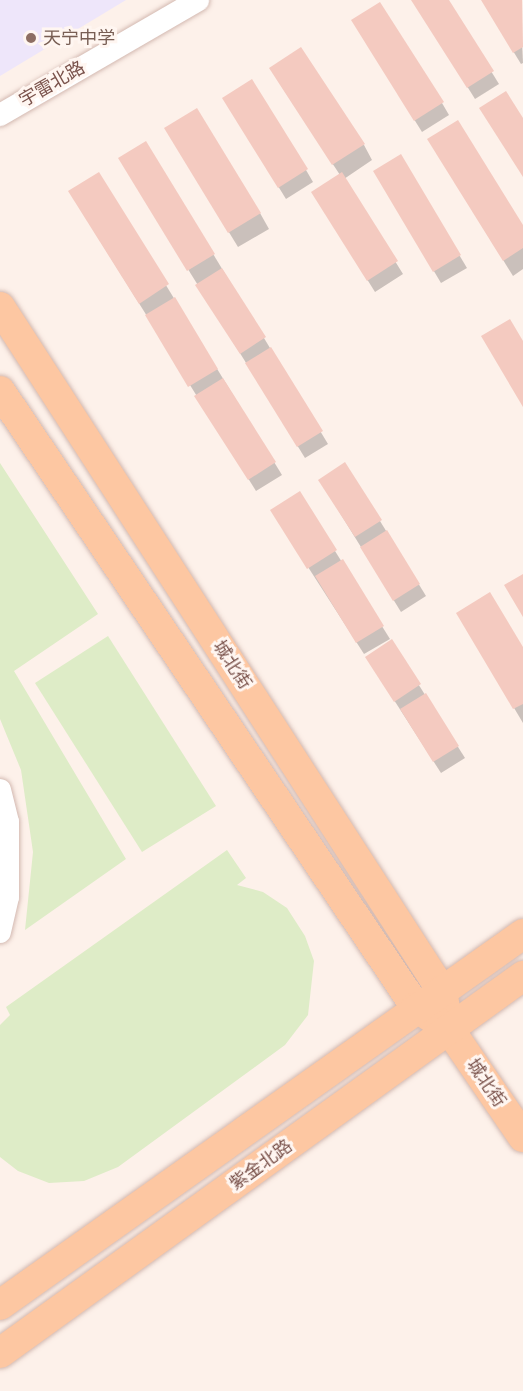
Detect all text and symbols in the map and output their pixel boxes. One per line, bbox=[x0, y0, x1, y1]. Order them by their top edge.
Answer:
place label: 天宁中学 bbox=[43, 27, 115, 49]
marker: 天宁中学 bbox=[24, 31, 38, 45]
street label: 宇雷北路 bbox=[15, 57, 89, 111]
street label: 城北街 bbox=[208, 636, 256, 694]
street label: 城北街 bbox=[462, 1055, 510, 1111]
street label: 紫金北路 bbox=[226, 1135, 296, 1195]

